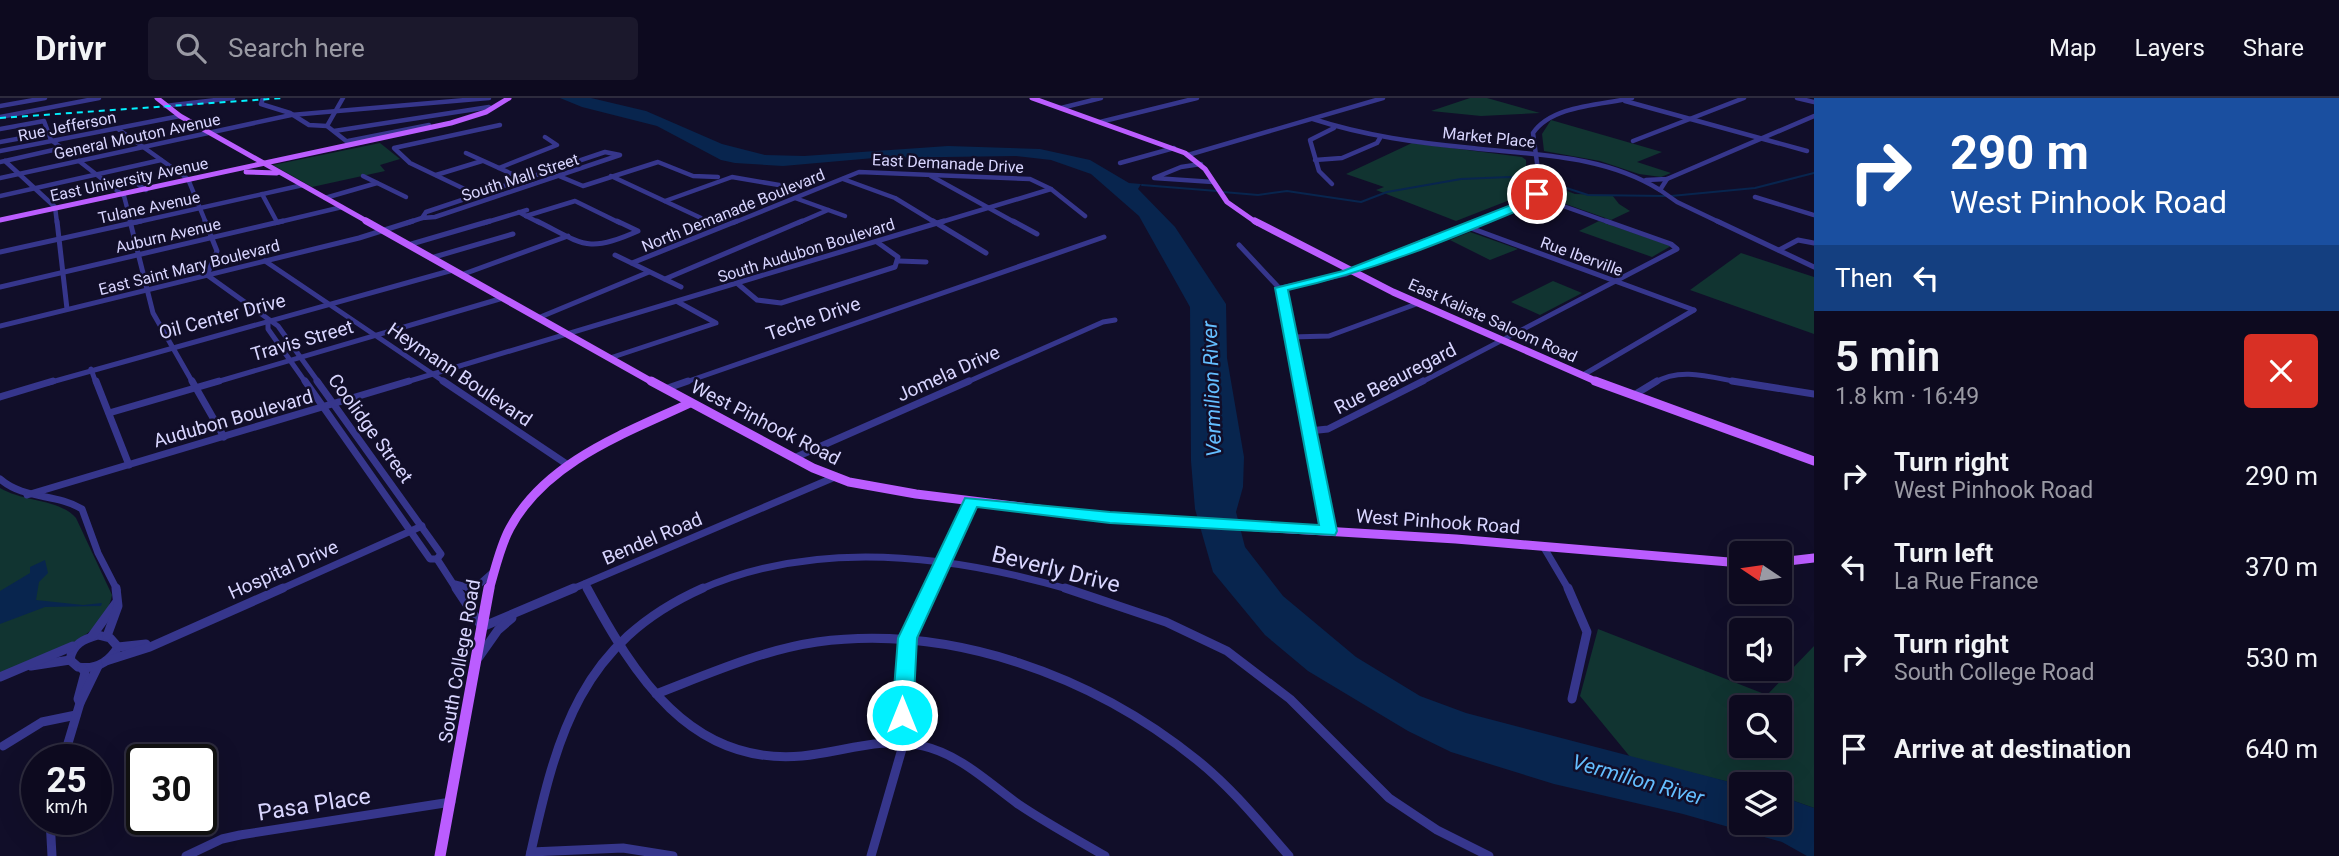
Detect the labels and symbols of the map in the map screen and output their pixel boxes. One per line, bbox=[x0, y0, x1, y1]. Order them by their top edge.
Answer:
street label: Rue Jefferson bbox=[16, 108, 118, 145]
street label: General Mouton Avenue bbox=[52, 110, 222, 163]
street label: Market Place bbox=[1442, 123, 1536, 152]
street label: South Mall Street bbox=[459, 150, 581, 205]
street label: East Demanade Drive bbox=[872, 150, 1024, 177]
street label: East University Avenue bbox=[48, 153, 210, 206]
pin bbox=[1507, 164, 1567, 224]
street label: North Demanade Boulevard bbox=[639, 165, 828, 256]
street label: Tulane Avenue bbox=[96, 187, 202, 228]
street label: Auburn Avenue bbox=[114, 214, 223, 257]
street label: South Audubon Boulevard bbox=[715, 214, 897, 286]
street label: Rue Iberville bbox=[1538, 233, 1626, 280]
street label: East Saint Mary Boulevard bbox=[97, 236, 282, 299]
street label: East Kaliste Saloom Road bbox=[1405, 275, 1580, 366]
street label: Oil Center Drive bbox=[156, 289, 288, 344]
street label: Teche Drive bbox=[763, 292, 863, 345]
street label: Travis Street bbox=[248, 315, 356, 366]
street label: Heymann Boulevard bbox=[383, 318, 536, 431]
water label: Vermilion River bbox=[1198, 320, 1226, 457]
street label: Rue Beauregard bbox=[1330, 338, 1460, 419]
street label: Jomela Drive bbox=[893, 340, 1003, 406]
street label: Coolidge Street bbox=[323, 369, 418, 487]
street label: West Pinhook Road bbox=[687, 375, 844, 470]
street label: Audubon Boulevard bbox=[151, 385, 315, 452]
street label: West Pinhook Road bbox=[1355, 504, 1521, 539]
street label: Bendel Road bbox=[599, 507, 706, 570]
street label: Hospital Drive bbox=[225, 535, 342, 604]
street label: Beverly Drive bbox=[989, 541, 1123, 598]
north arrow bbox=[1729, 541, 1792, 604]
street label: South College Road bbox=[434, 578, 485, 745]
position arrow bbox=[865, 678, 939, 752]
speed limit sign: 30 bbox=[126, 744, 217, 835]
water label: Vermilion River bbox=[1569, 750, 1708, 811]
street label: Pasa Place bbox=[256, 782, 372, 827]

